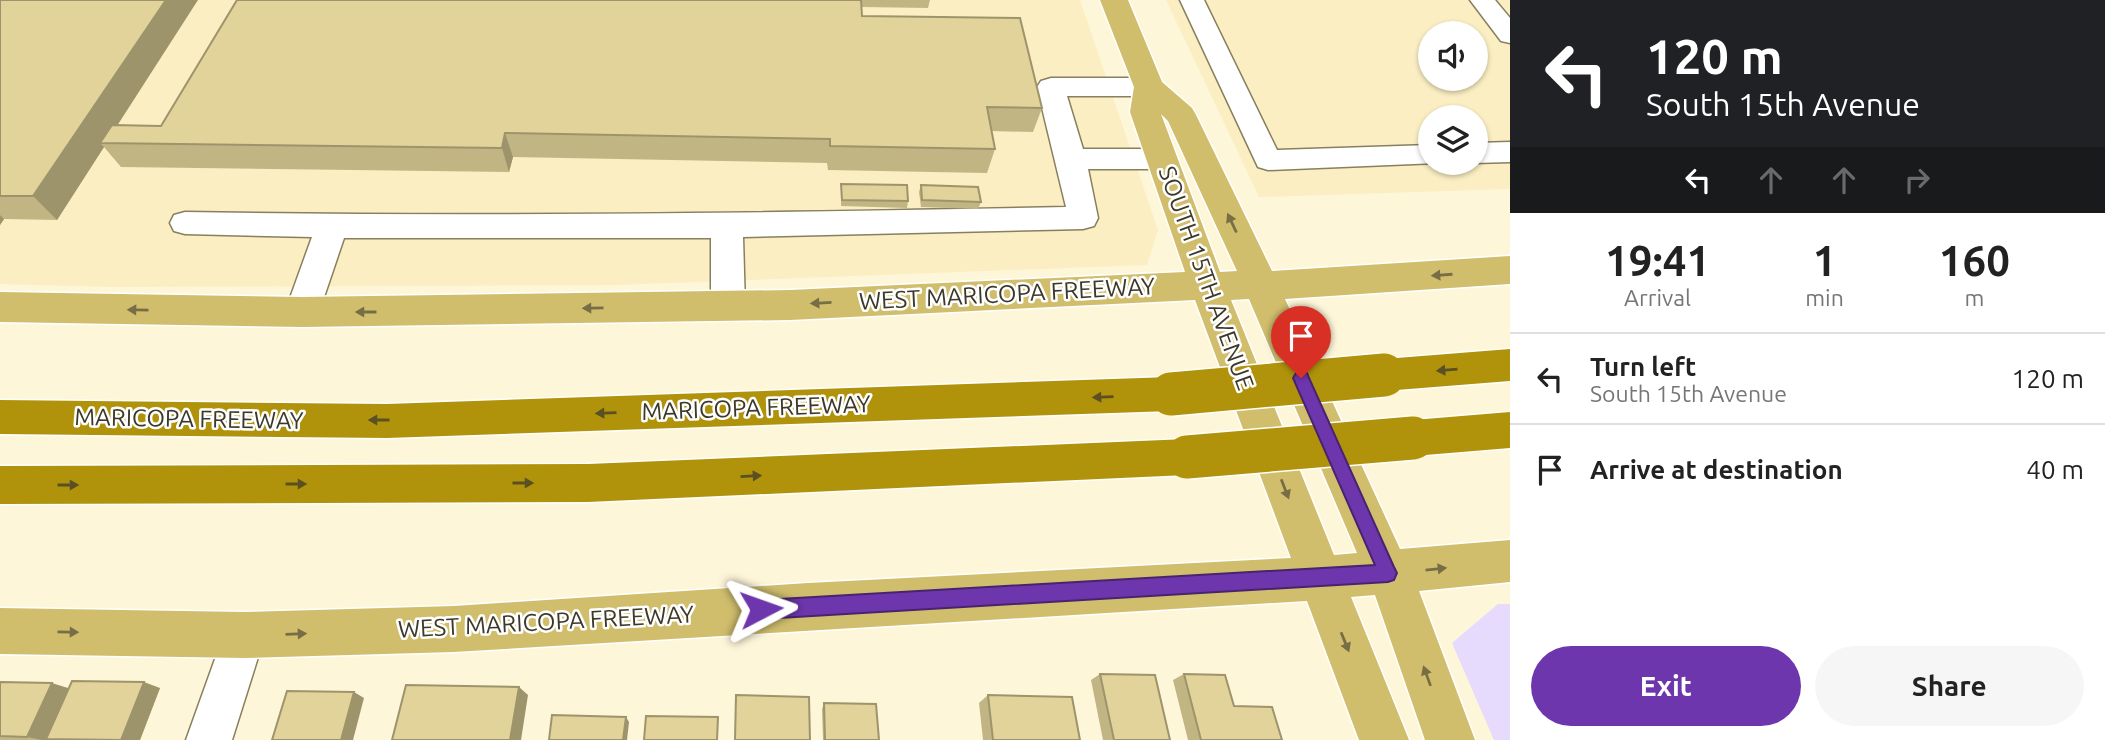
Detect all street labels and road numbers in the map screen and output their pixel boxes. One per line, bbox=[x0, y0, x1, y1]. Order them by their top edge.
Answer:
street label: SOUTH 15TH AVENUE bbox=[1153, 162, 1259, 393]
street label: WEST MARICOPA FREEWAY bbox=[858, 272, 1156, 315]
street label: MARICOPA FREEWAY bbox=[641, 390, 871, 425]
street label: MARICOPA FREEWAY bbox=[74, 403, 304, 434]
street label: WEST MARICOPA FREEWAY bbox=[397, 600, 695, 643]

